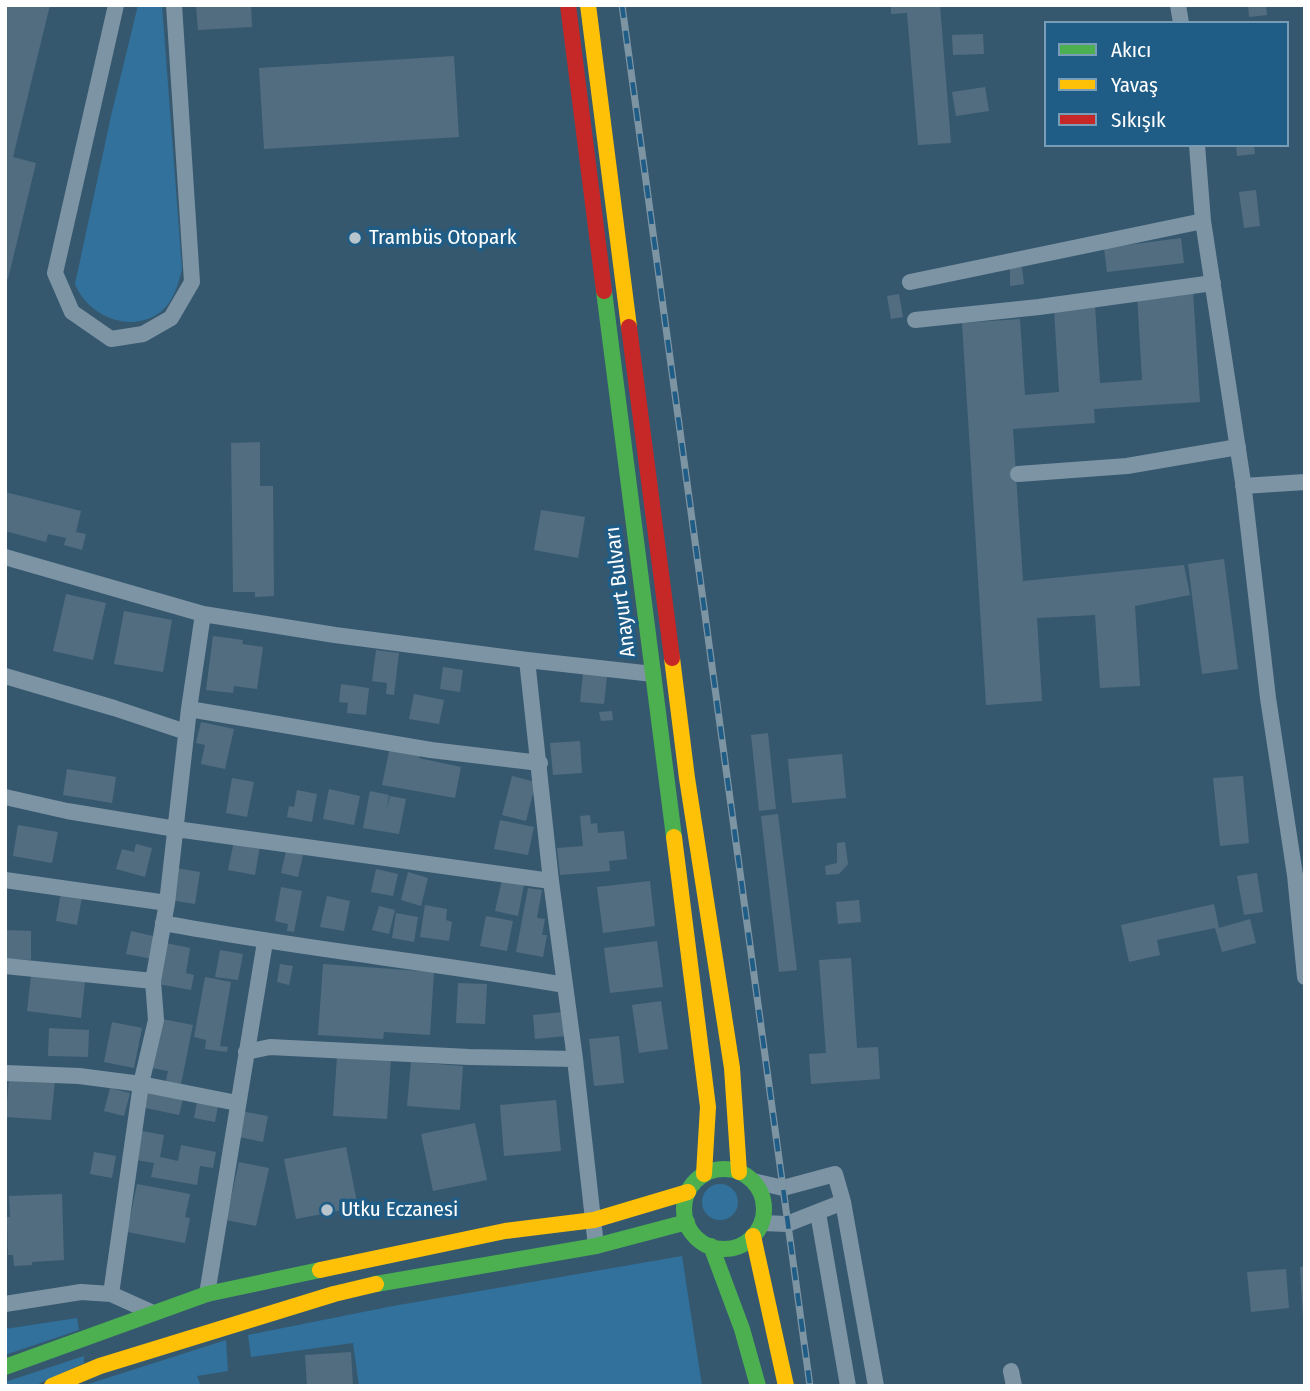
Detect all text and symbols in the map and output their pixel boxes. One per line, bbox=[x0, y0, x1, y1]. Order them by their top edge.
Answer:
legend bbox=[1044, 21, 1289, 147]
text: Akıcı bbox=[1111, 37, 1151, 63]
text: Yavaş bbox=[1111, 72, 1158, 98]
text: Sıkışık bbox=[1111, 107, 1166, 133]
place label: Trambüs Otopark bbox=[369, 225, 516, 251]
marker: Trambüs Otopark bbox=[347, 230, 363, 246]
street label: Anayurt Bulvarı bbox=[600, 525, 642, 659]
place label: Utku Eczanesi bbox=[341, 1197, 458, 1223]
marker: Utku Eczanesi bbox=[319, 1202, 335, 1218]

